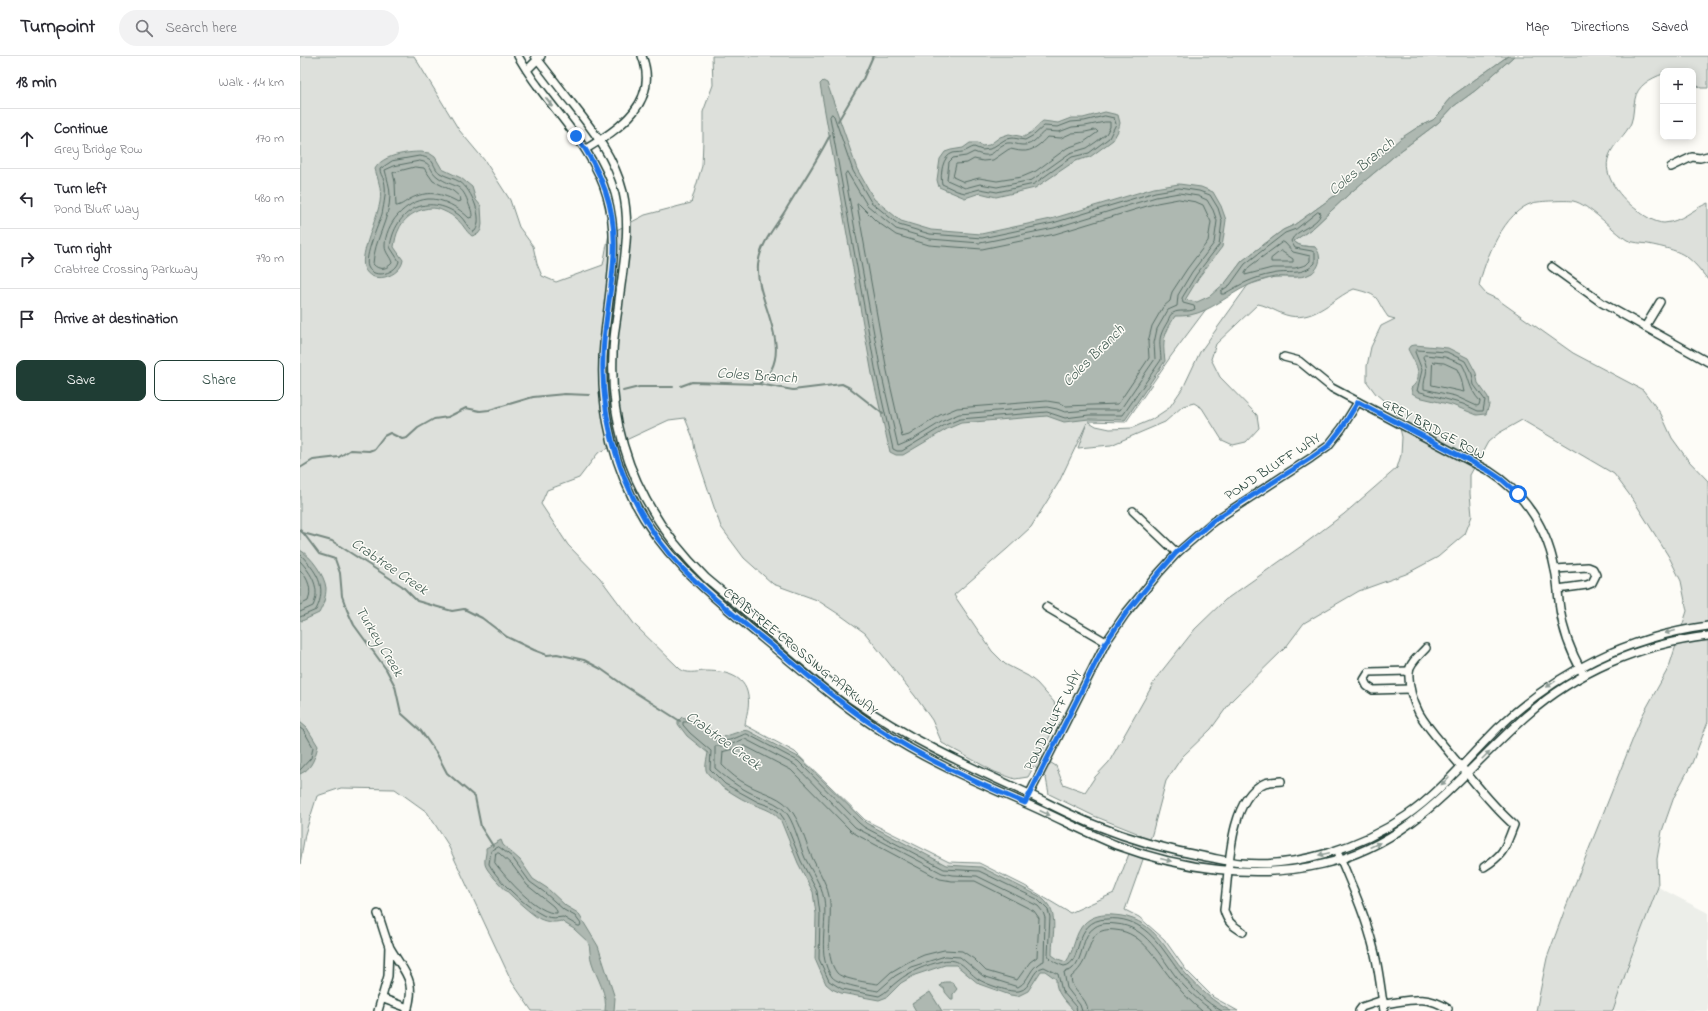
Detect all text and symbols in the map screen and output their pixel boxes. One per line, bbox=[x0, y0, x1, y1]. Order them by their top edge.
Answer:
search box bbox=[119, 10, 399, 46]
text: Turnpoint bbox=[20, 14, 95, 41]
icon: search bbox=[133, 17, 155, 39]
text: Search here bbox=[165, 17, 237, 39]
text: Map bbox=[1526, 17, 1549, 38]
text: Directions bbox=[1571, 17, 1629, 38]
text: Saved bbox=[1651, 17, 1688, 38]
map controls bbox=[1660, 68, 1696, 140]
button: + bbox=[1660, 68, 1696, 104]
text: 18 min bbox=[16, 70, 57, 95]
text: Walk · 1.4 km bbox=[219, 73, 284, 92]
one-way arrow bbox=[545, 96, 554, 107]
button: − bbox=[1660, 104, 1696, 140]
text: Continue bbox=[54, 118, 108, 140]
route end bbox=[567, 127, 585, 145]
icon: ahead bbox=[16, 128, 38, 150]
text: 170 m bbox=[256, 129, 284, 148]
water label: Coles Branch bbox=[1324, 132, 1400, 201]
text: Grey Bridge Row bbox=[54, 140, 142, 159]
text: Turn left bbox=[54, 178, 107, 200]
icon: left bbox=[16, 188, 38, 210]
text: 480 m bbox=[255, 189, 284, 208]
text: Pond Bluff Way bbox=[54, 200, 139, 219]
text: Turn right bbox=[54, 238, 112, 260]
icon: right bbox=[16, 248, 38, 270]
text: 790 m bbox=[256, 249, 284, 268]
text: Crabtree Crossing Parkway bbox=[54, 260, 198, 279]
icon: arrive bbox=[16, 308, 38, 330]
text: Arrive at destination bbox=[54, 308, 178, 330]
water label: Coles Branch bbox=[1058, 319, 1130, 392]
button: Save bbox=[16, 360, 146, 401]
button: Share bbox=[154, 360, 284, 401]
water label: Coles Branch bbox=[716, 362, 799, 390]
street label: GREY BRIDGE ROW bbox=[1378, 393, 1489, 466]
street label: POND BLUFF WAY bbox=[1221, 428, 1325, 506]
route start bbox=[1509, 485, 1527, 503]
water label: Crabtree Creek bbox=[347, 533, 434, 602]
street label: CRABTREE CROSSING PARKWAY bbox=[718, 583, 882, 722]
water label: Turkey Creek bbox=[348, 602, 410, 683]
one-way arrow bbox=[1663, 630, 1676, 636]
street label: POND BLUFF WAY bbox=[1019, 666, 1088, 775]
one-way arrow bbox=[1546, 680, 1556, 688]
water label: Crabtree Creek bbox=[681, 706, 767, 777]
one-way arrow bbox=[1481, 750, 1491, 760]
one-way arrow bbox=[1440, 776, 1450, 786]
one-way arrow bbox=[1039, 810, 1050, 816]
one-way arrow bbox=[1369, 842, 1380, 848]
one-way arrow bbox=[1317, 851, 1330, 857]
one-way arrow bbox=[1159, 857, 1172, 863]

